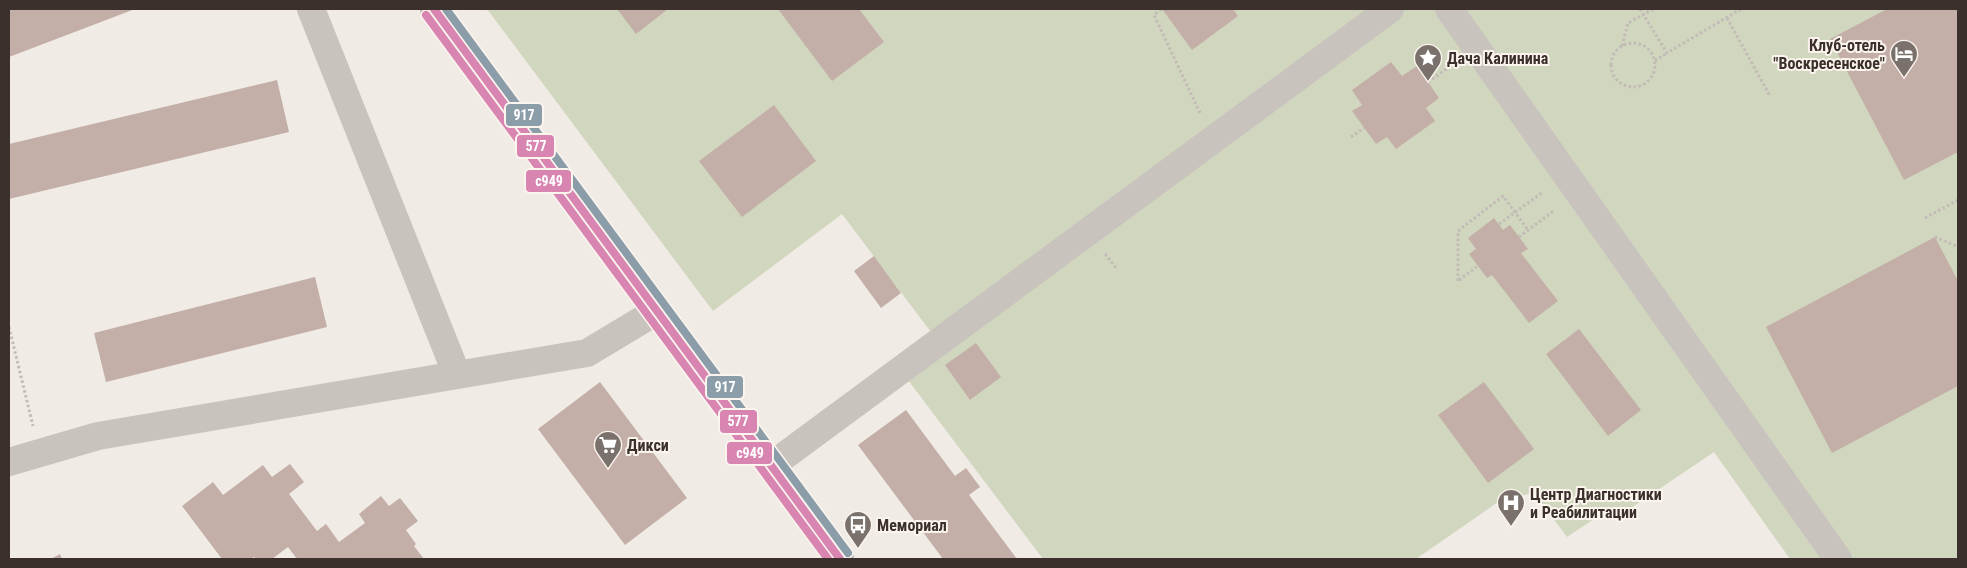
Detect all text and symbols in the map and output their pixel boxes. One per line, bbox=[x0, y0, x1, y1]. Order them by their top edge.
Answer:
place label: Клуб-отель "Воскресенское" bbox=[1773, 36, 1885, 73]
hotel icon: Клуб-отель "Воскресенское" bbox=[1889, 39, 1919, 78]
place icon: Дача Калинина bbox=[1413, 43, 1443, 82]
place label: Дача Калинина bbox=[1447, 49, 1549, 68]
line badge: 917 bbox=[505, 103, 543, 127]
text: 917 bbox=[513, 107, 535, 123]
line badge: 577 bbox=[516, 134, 555, 158]
text: 577 bbox=[525, 138, 547, 154]
line badge: с949 bbox=[525, 169, 572, 193]
text: с949 bbox=[535, 173, 563, 189]
line badge: 917 bbox=[706, 375, 744, 399]
text: 917 bbox=[714, 379, 736, 395]
line badge: 577 bbox=[719, 409, 758, 434]
text: 577 bbox=[727, 413, 749, 429]
supermarket icon: Дикси bbox=[593, 430, 623, 469]
place label: Дикси bbox=[627, 436, 669, 455]
line badge: с949 bbox=[726, 441, 773, 465]
text: с949 bbox=[736, 445, 764, 461]
place label: Центр Диагностики и Реабилитации bbox=[1530, 485, 1662, 522]
hospital icon: Центр Диагностики и Реабилитации bbox=[1496, 488, 1526, 527]
bus stop icon: Мемориал bbox=[843, 510, 873, 549]
place label: Мемориал bbox=[877, 516, 947, 535]

